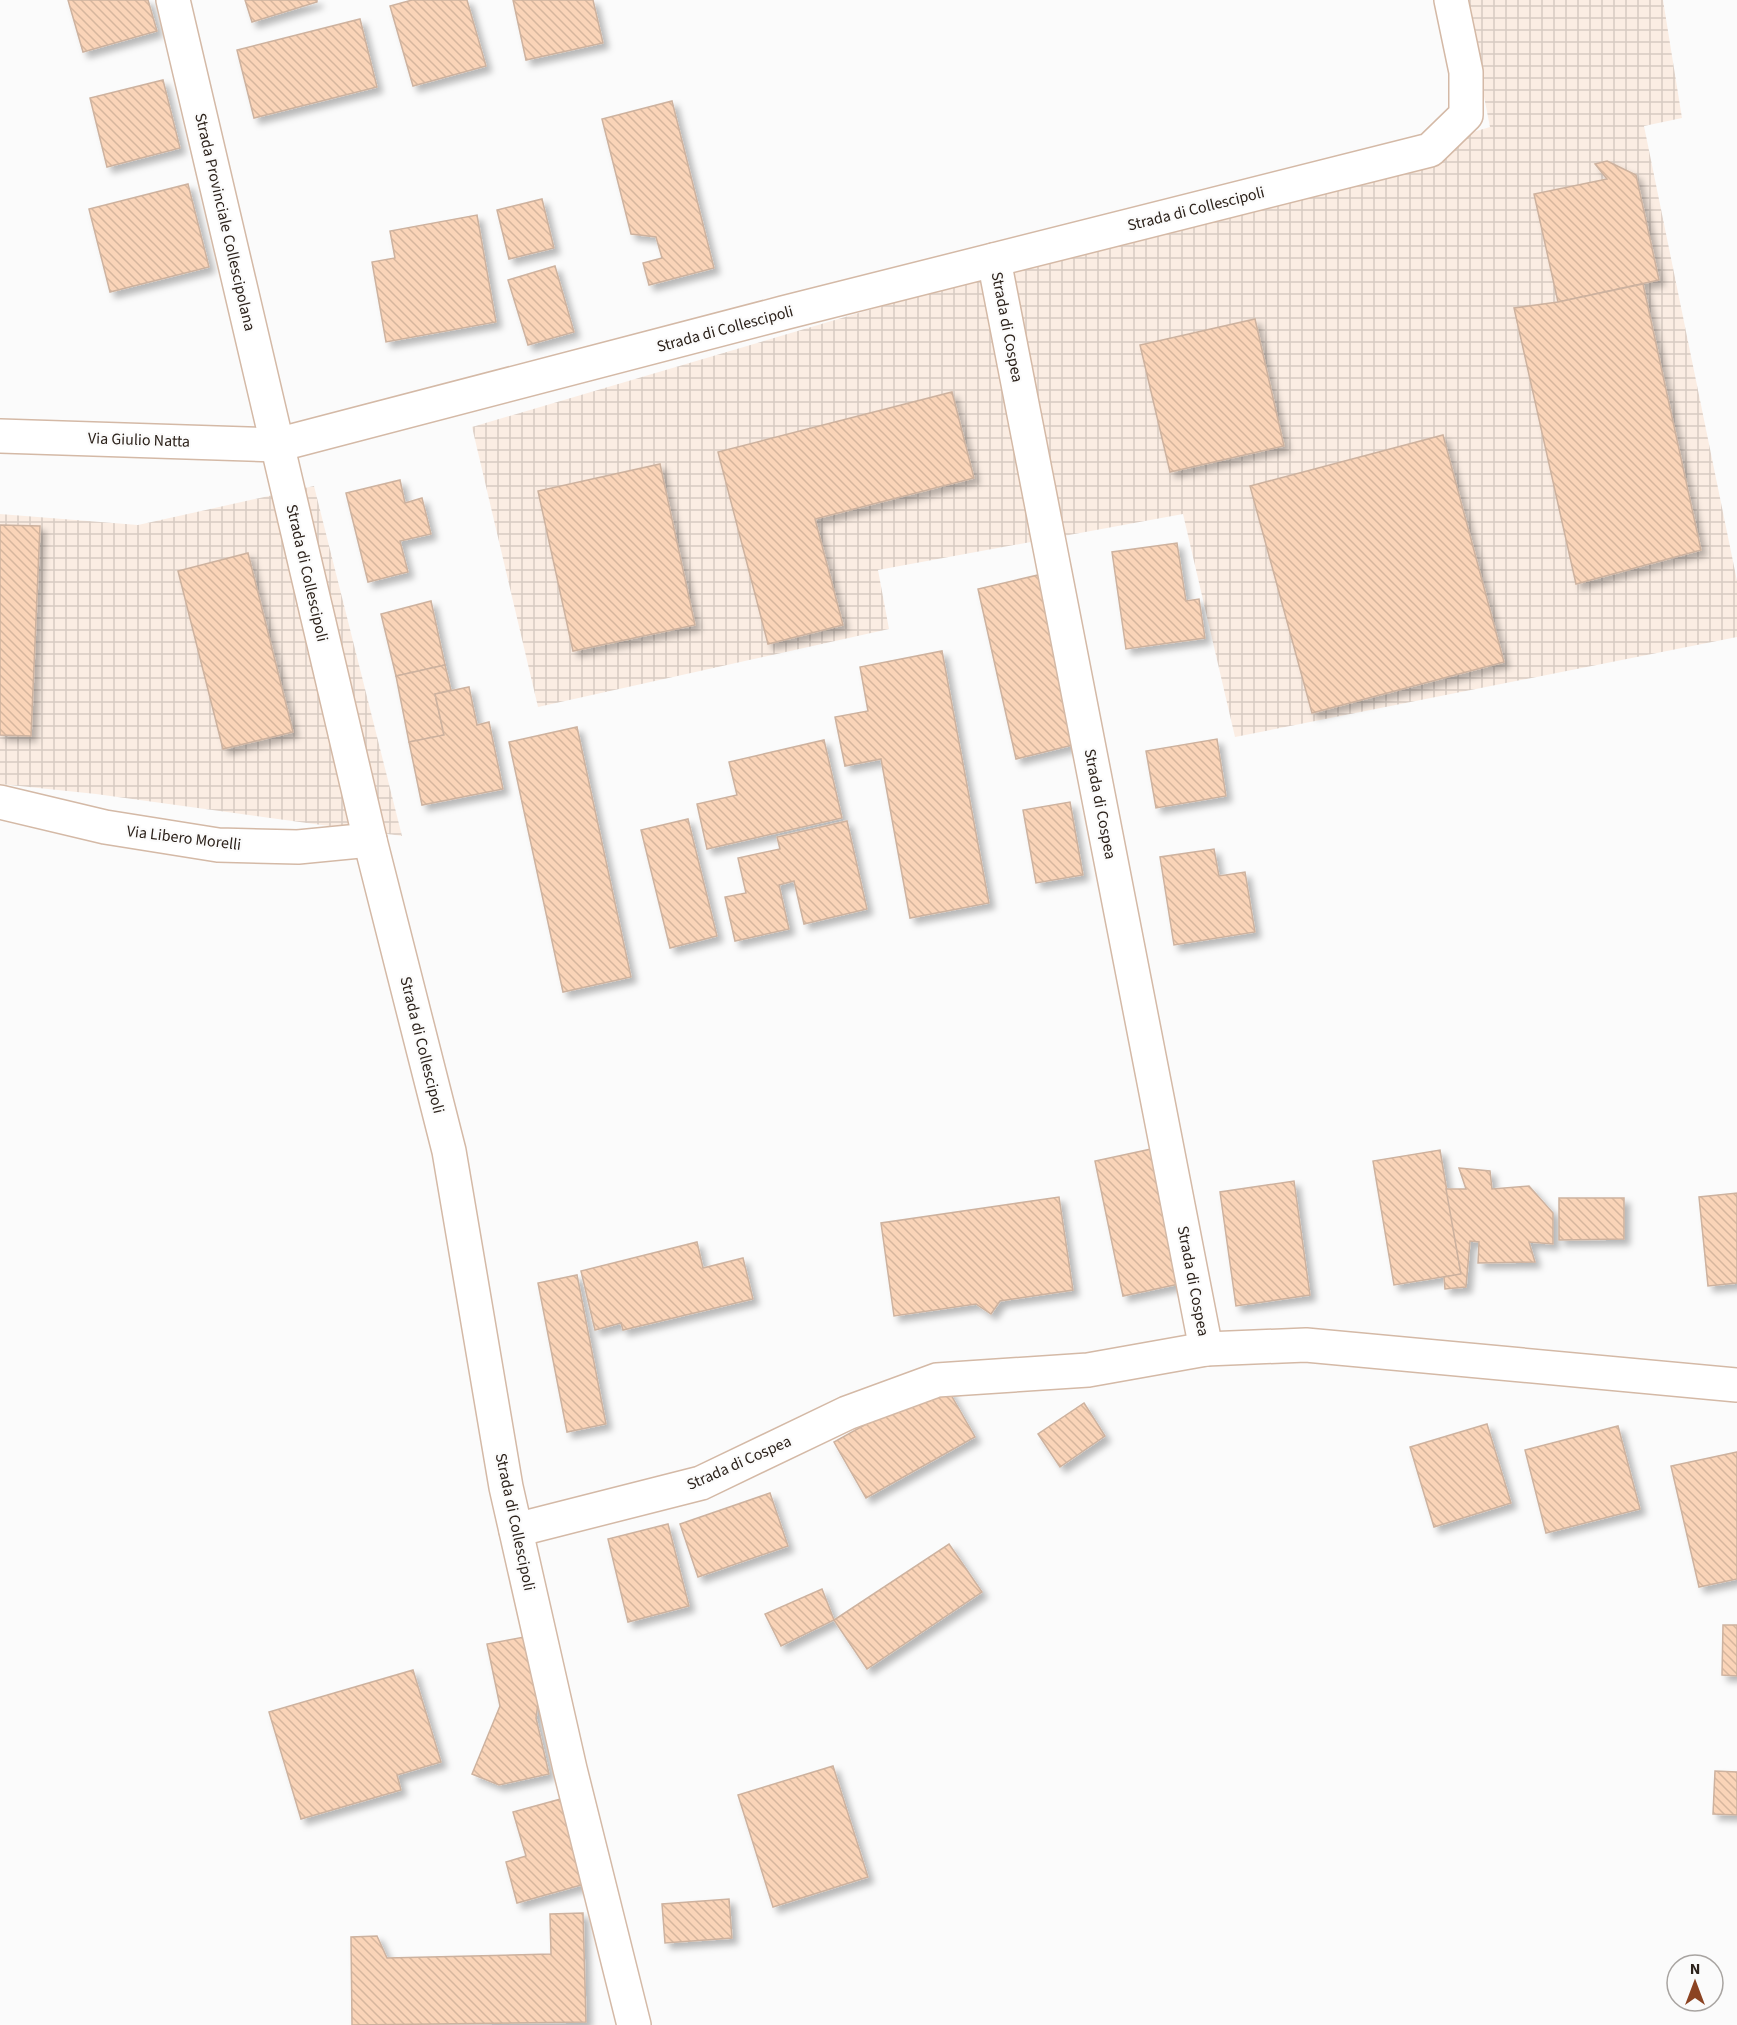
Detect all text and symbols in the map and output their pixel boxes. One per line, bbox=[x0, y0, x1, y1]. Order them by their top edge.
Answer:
street label: Strada Provinciale Collescipolana bbox=[189, 111, 261, 333]
street label: Strada di Collescipoli bbox=[1125, 181, 1267, 237]
street label: Strada di Cospea bbox=[986, 270, 1028, 384]
street label: Strada di Collescipoli bbox=[654, 300, 796, 358]
street label: Via Giulio Natta bbox=[88, 427, 190, 453]
street label: Strada di Collescipoli bbox=[280, 502, 334, 644]
street label: Strada di Cospea bbox=[1079, 747, 1121, 861]
street label: Via Libero Morelli bbox=[126, 820, 242, 856]
street label: Strada di Collescipoli bbox=[394, 974, 450, 1116]
street label: Strada di Cospea bbox=[1172, 1224, 1214, 1338]
street label: Strada di Cospea bbox=[683, 1430, 795, 1496]
street label: Strada di Collescipoli bbox=[490, 1451, 540, 1593]
north arrow bbox=[1665, 1953, 1725, 2013]
text: N bbox=[1690, 1958, 1700, 1980]

